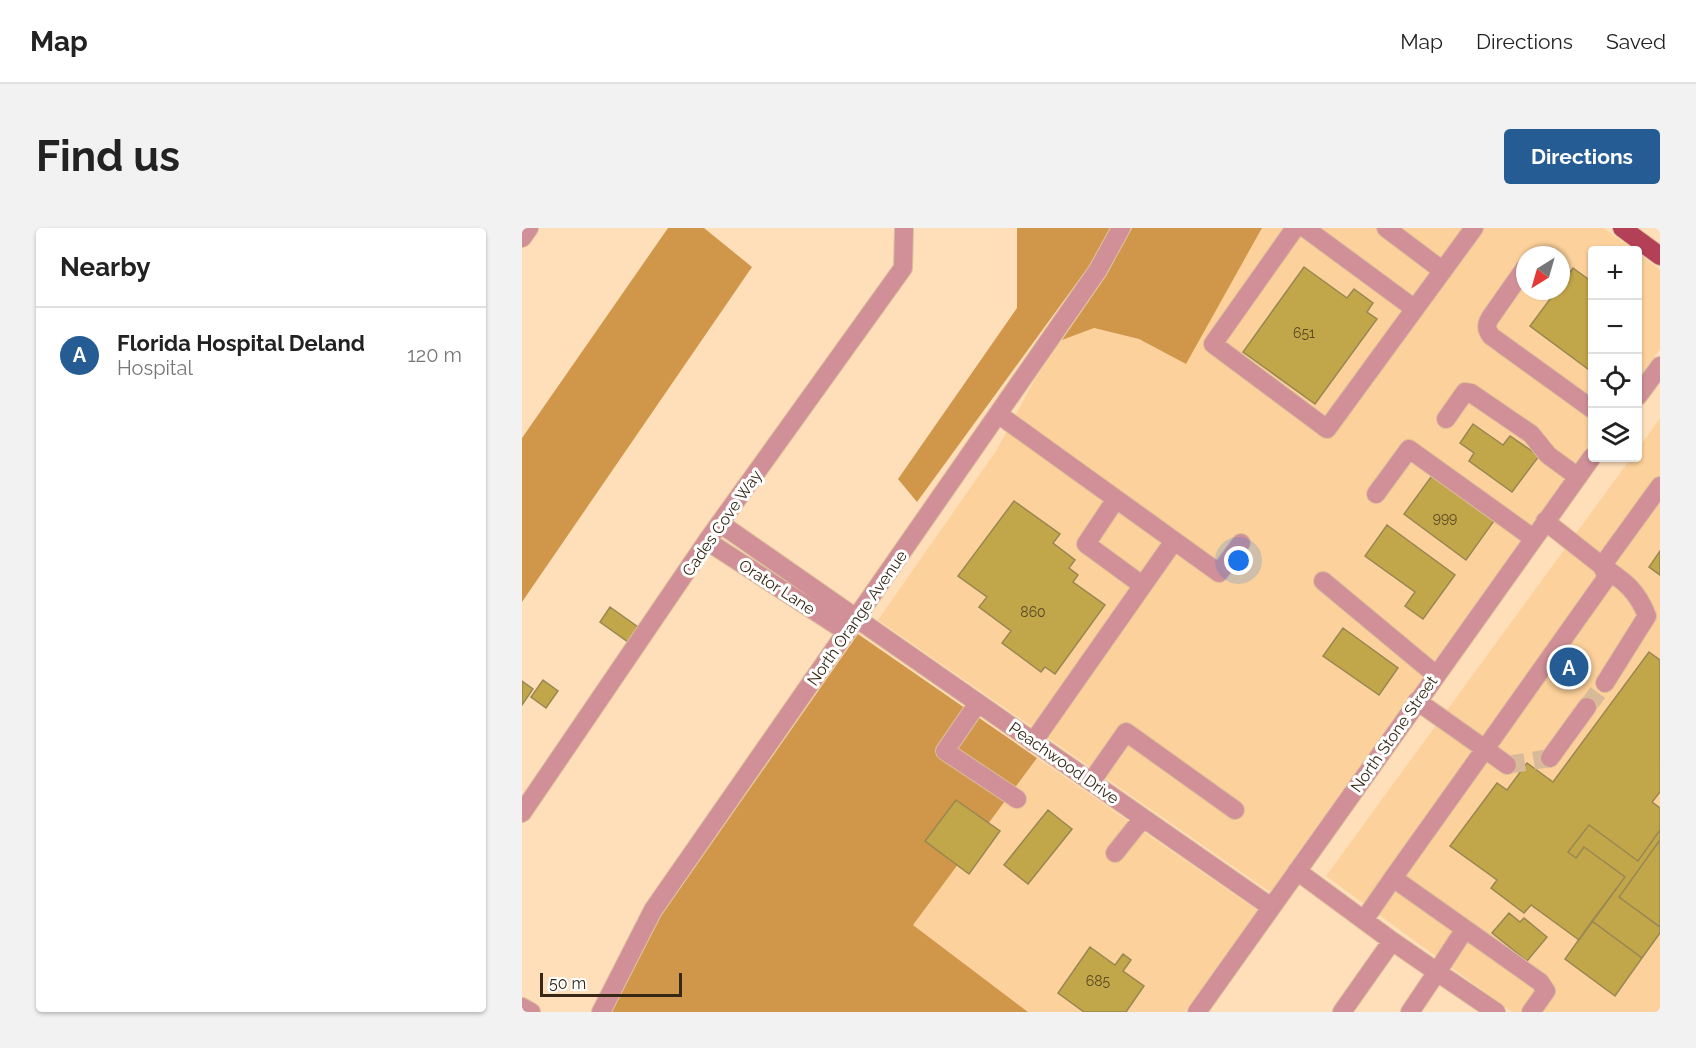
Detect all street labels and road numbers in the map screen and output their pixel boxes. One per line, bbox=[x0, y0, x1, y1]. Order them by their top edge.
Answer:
street label: Cades Cove Way bbox=[678, 466, 766, 580]
street label: North Orange Avenue bbox=[803, 547, 911, 689]
street label: Orator Lane bbox=[735, 555, 819, 619]
street label: North Stone Street bbox=[1347, 672, 1442, 796]
street label: Peachwood Drive bbox=[1005, 718, 1123, 808]

